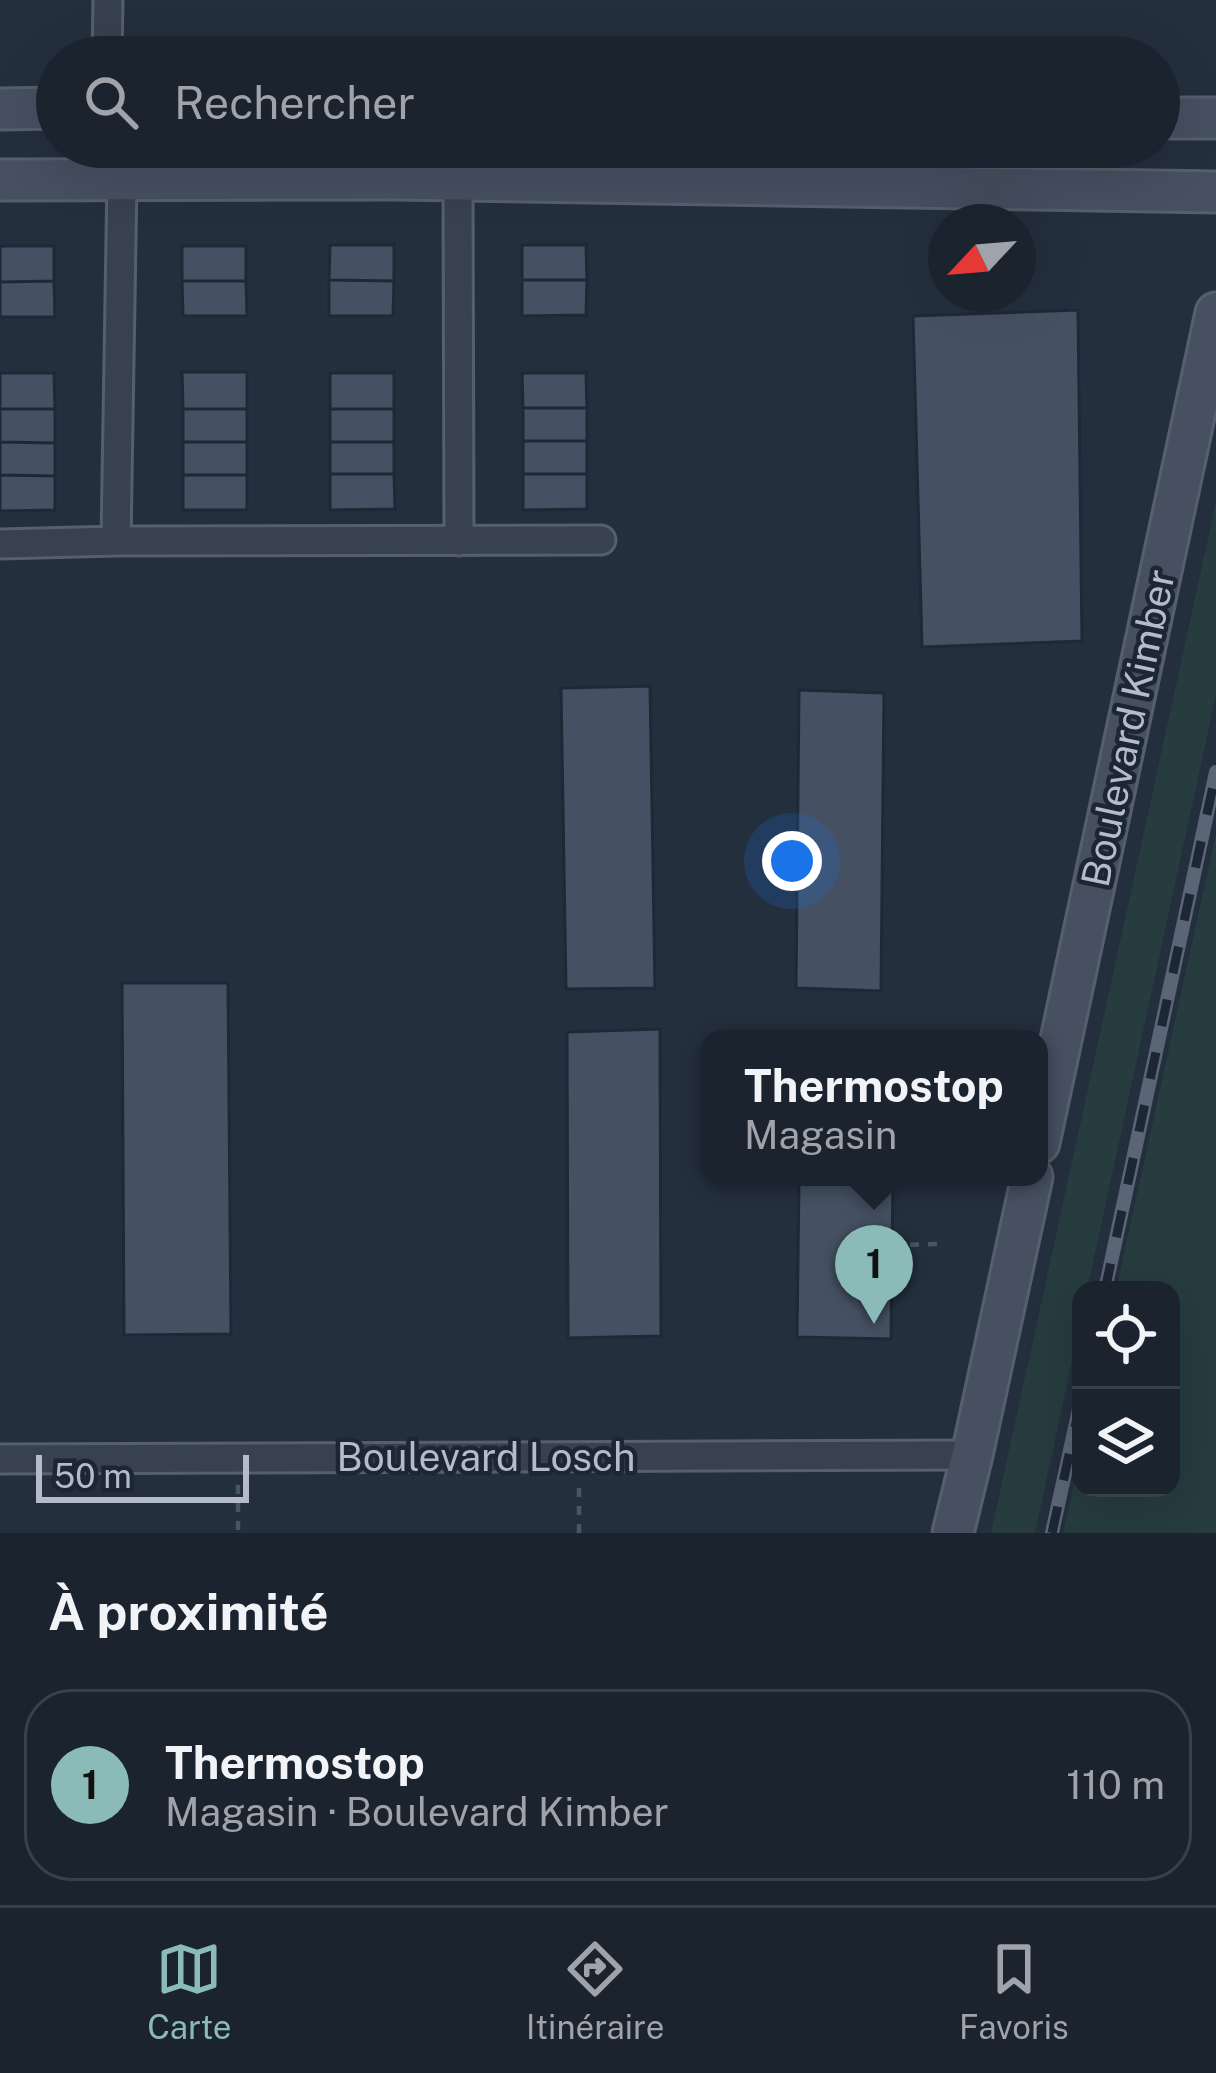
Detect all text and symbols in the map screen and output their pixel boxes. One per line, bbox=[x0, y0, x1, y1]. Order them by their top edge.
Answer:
search box bbox=[36, 36, 1180, 168]
icon: search bbox=[78, 69, 144, 135]
text: Rechercher bbox=[174, 76, 415, 129]
north arrow bbox=[928, 204, 1036, 312]
street label: Boulevard Kimber bbox=[1072, 565, 1184, 891]
your location bbox=[762, 831, 822, 891]
popup bbox=[700, 1030, 1048, 1186]
text: Thermostop bbox=[744, 1059, 1004, 1112]
text: Magasin bbox=[744, 1112, 897, 1158]
pin: 1 bbox=[835, 1225, 913, 1324]
map controls bbox=[1072, 1281, 1180, 1497]
button: locate bbox=[1072, 1281, 1180, 1389]
button: layers bbox=[1072, 1389, 1180, 1497]
street label: Boulevard Losch bbox=[337, 1434, 636, 1480]
scale bar bbox=[36, 1449, 249, 1502]
text: 50 m bbox=[54, 1457, 132, 1495]
text: À proximité bbox=[48, 1582, 329, 1641]
text: Thermostop bbox=[165, 1736, 425, 1789]
text: 1 bbox=[82, 1762, 98, 1808]
text: 110 m bbox=[1066, 1762, 1165, 1808]
text: Magasin · Boulevard Kimber bbox=[165, 1789, 669, 1835]
tab: Carte bbox=[147, 1936, 232, 2046]
tab: Itinéraire bbox=[526, 1936, 664, 2046]
tab: Favoris bbox=[959, 1936, 1069, 2046]

